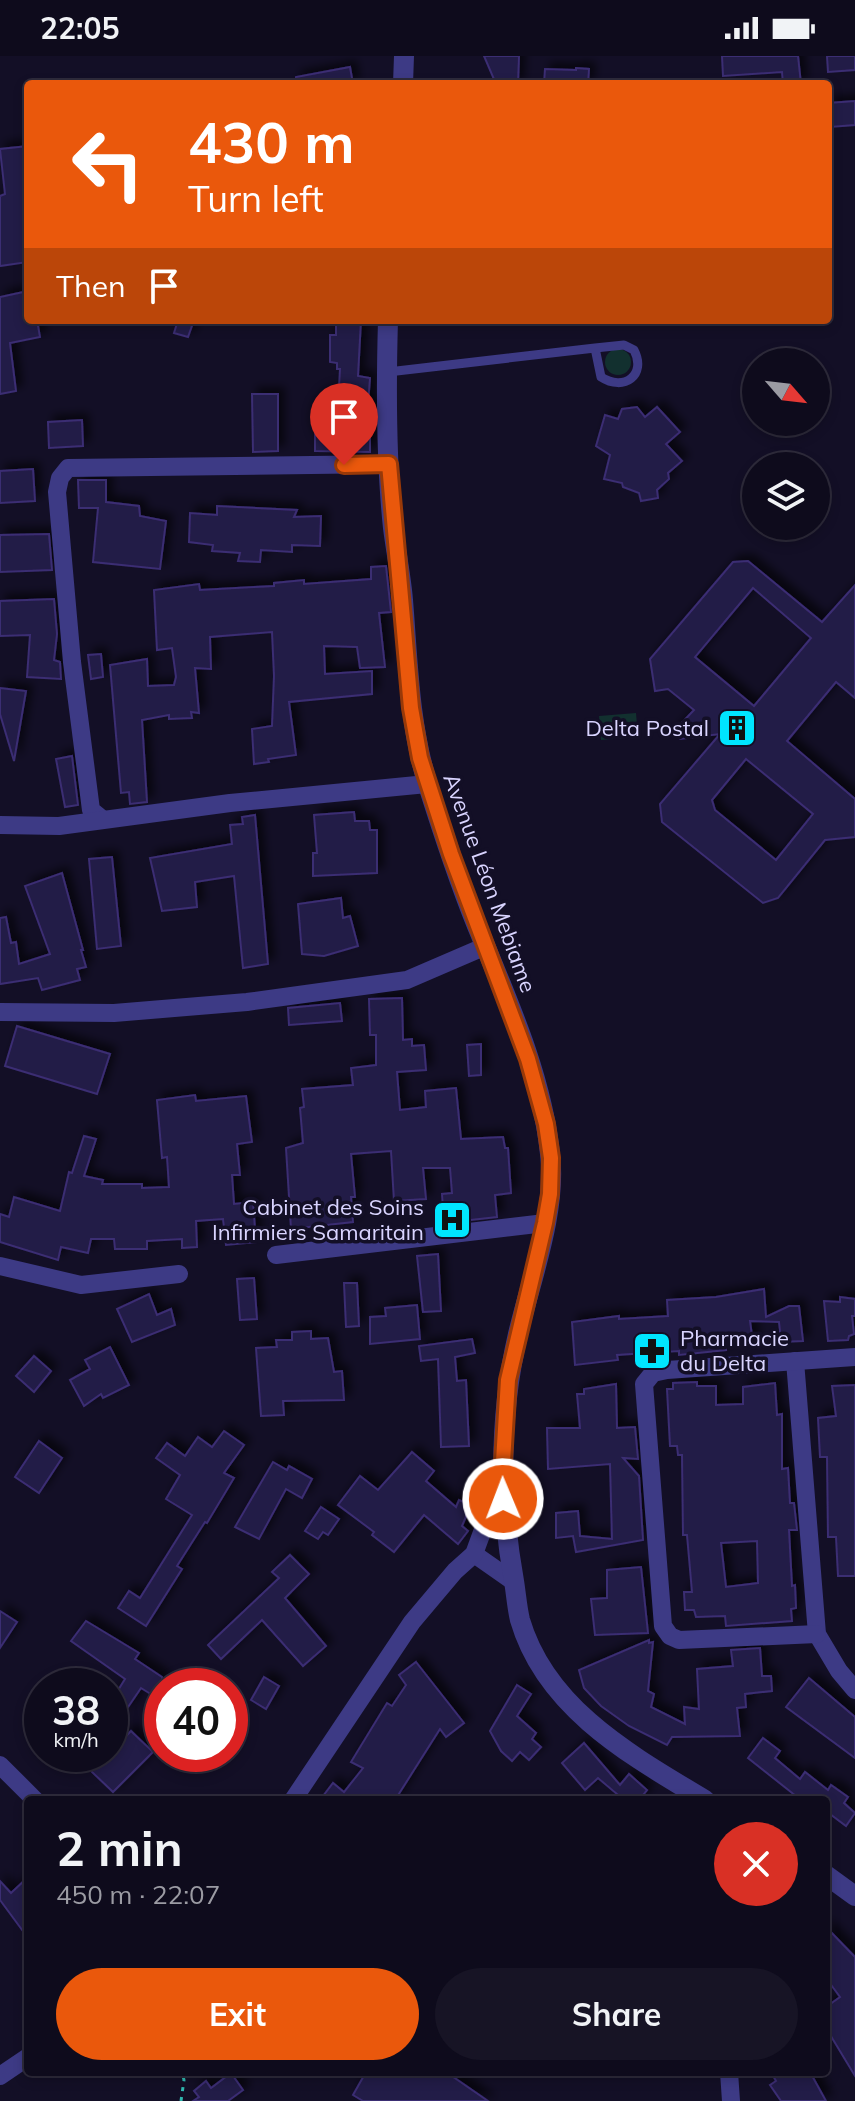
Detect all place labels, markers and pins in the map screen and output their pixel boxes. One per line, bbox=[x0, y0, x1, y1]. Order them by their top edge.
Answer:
pin bbox=[310, 383, 378, 465]
building icon: Delta Postal bbox=[716, 707, 758, 749]
place label: Delta Postal bbox=[585, 714, 709, 742]
place label: Cabinet des Soins Infirmiers Samaritain bbox=[212, 1193, 424, 1246]
hospital icon: Cabinet des Soins Infirmiers Samaritain bbox=[431, 1199, 473, 1241]
place label: Pharmacie du Delta bbox=[680, 1324, 789, 1377]
pharmacy icon: Pharmacie du Delta bbox=[631, 1330, 673, 1372]

